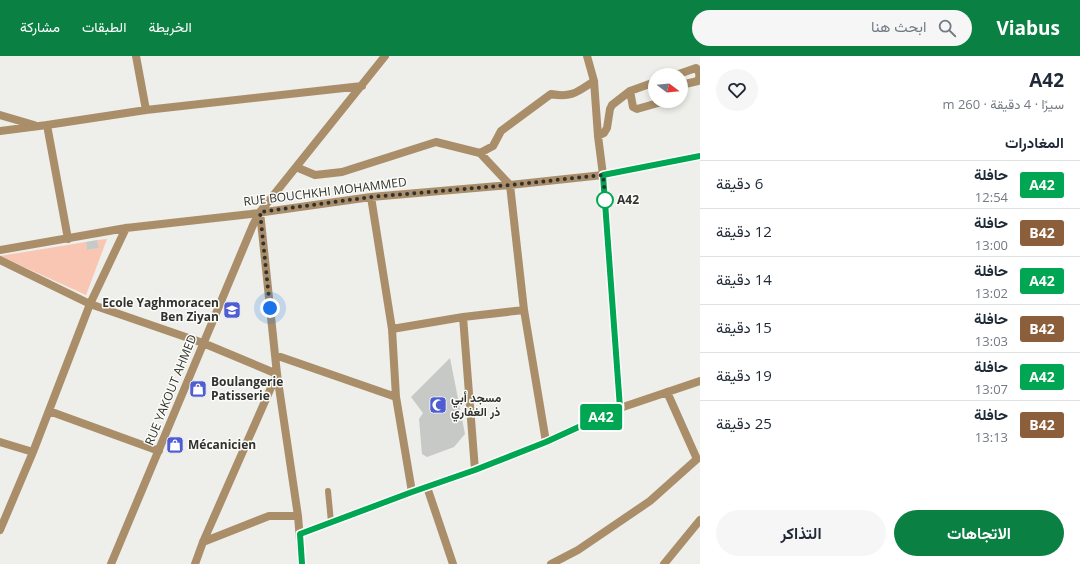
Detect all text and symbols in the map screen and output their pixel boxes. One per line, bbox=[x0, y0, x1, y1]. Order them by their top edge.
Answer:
search box bbox=[692, 10, 972, 46]
text: Viabus bbox=[996, 15, 1060, 41]
text: ابحث هنا bbox=[871, 16, 926, 36]
text: مشاركة bbox=[20, 17, 60, 36]
text: الطبقات bbox=[82, 17, 126, 36]
text: الخريطة bbox=[148, 17, 192, 36]
icon: search bbox=[936, 17, 958, 39]
text: A42 bbox=[1029, 67, 1064, 93]
north arrow bbox=[648, 68, 688, 108]
map controls bbox=[648, 68, 688, 108]
button: heart bbox=[716, 69, 758, 111]
text: سيرًا · 4 دقيقة · 260 m bbox=[942, 95, 1064, 113]
text: المغادرات bbox=[1005, 132, 1064, 152]
text: حافلة bbox=[974, 164, 1008, 184]
street label: RUE BOUCHKHI MOHAMMED bbox=[242, 173, 408, 210]
text: 6 دقيقة bbox=[716, 173, 763, 193]
text: A42 bbox=[1029, 175, 1055, 194]
text: 12:54 bbox=[975, 188, 1008, 206]
marker: A42 bbox=[596, 191, 614, 209]
place label: A42 bbox=[617, 191, 639, 208]
text: حافلة bbox=[974, 212, 1008, 232]
text: 12 دقيقة bbox=[716, 221, 772, 241]
text: B42 bbox=[1029, 223, 1055, 242]
text: 13:00 bbox=[975, 236, 1008, 254]
text: حافلة bbox=[974, 260, 1008, 280]
text: 14 دقيقة bbox=[716, 269, 772, 289]
text: A42 bbox=[1029, 271, 1055, 290]
text: 13:02 bbox=[975, 284, 1008, 302]
place label: Ecole Yaghmoracen Ben Ziyan bbox=[102, 294, 219, 325]
your location bbox=[260, 298, 280, 318]
school or university icon: Ecole Yaghmoracen Ben Ziyan bbox=[222, 300, 242, 320]
text: حافلة bbox=[974, 308, 1008, 328]
text: 15 دقيقة bbox=[716, 317, 772, 337]
text: B42 bbox=[1029, 319, 1055, 338]
street label: RUE YAKOUT AHMED bbox=[141, 332, 201, 448]
text: 13:03 bbox=[975, 332, 1008, 350]
text: حافلة bbox=[974, 356, 1008, 376]
text: 19 دقيقة bbox=[716, 365, 772, 385]
text: A42 bbox=[1029, 367, 1055, 386]
place label: Boulangerie Patisserie bbox=[211, 373, 283, 404]
shop icon: Boulangerie Patisserie bbox=[188, 379, 208, 399]
text: 13:07 bbox=[975, 380, 1008, 398]
place label: مسجد أبي ذر الغفاري bbox=[451, 389, 502, 422]
mosque icon: مسجد أبي ذر الغفاري bbox=[428, 395, 448, 415]
line badge: A42 bbox=[578, 404, 624, 430]
text: حافلة bbox=[974, 404, 1008, 424]
text: A42 bbox=[588, 407, 614, 426]
text: 25 دقيقة bbox=[716, 413, 772, 433]
text: B42 bbox=[1029, 415, 1055, 434]
text: 13:13 bbox=[975, 428, 1008, 446]
shop icon: Mécanicien bbox=[165, 435, 185, 455]
place label: Mécanicien bbox=[188, 436, 256, 453]
button: التذاكر bbox=[716, 510, 886, 556]
button: الاتجاهات bbox=[894, 510, 1064, 556]

